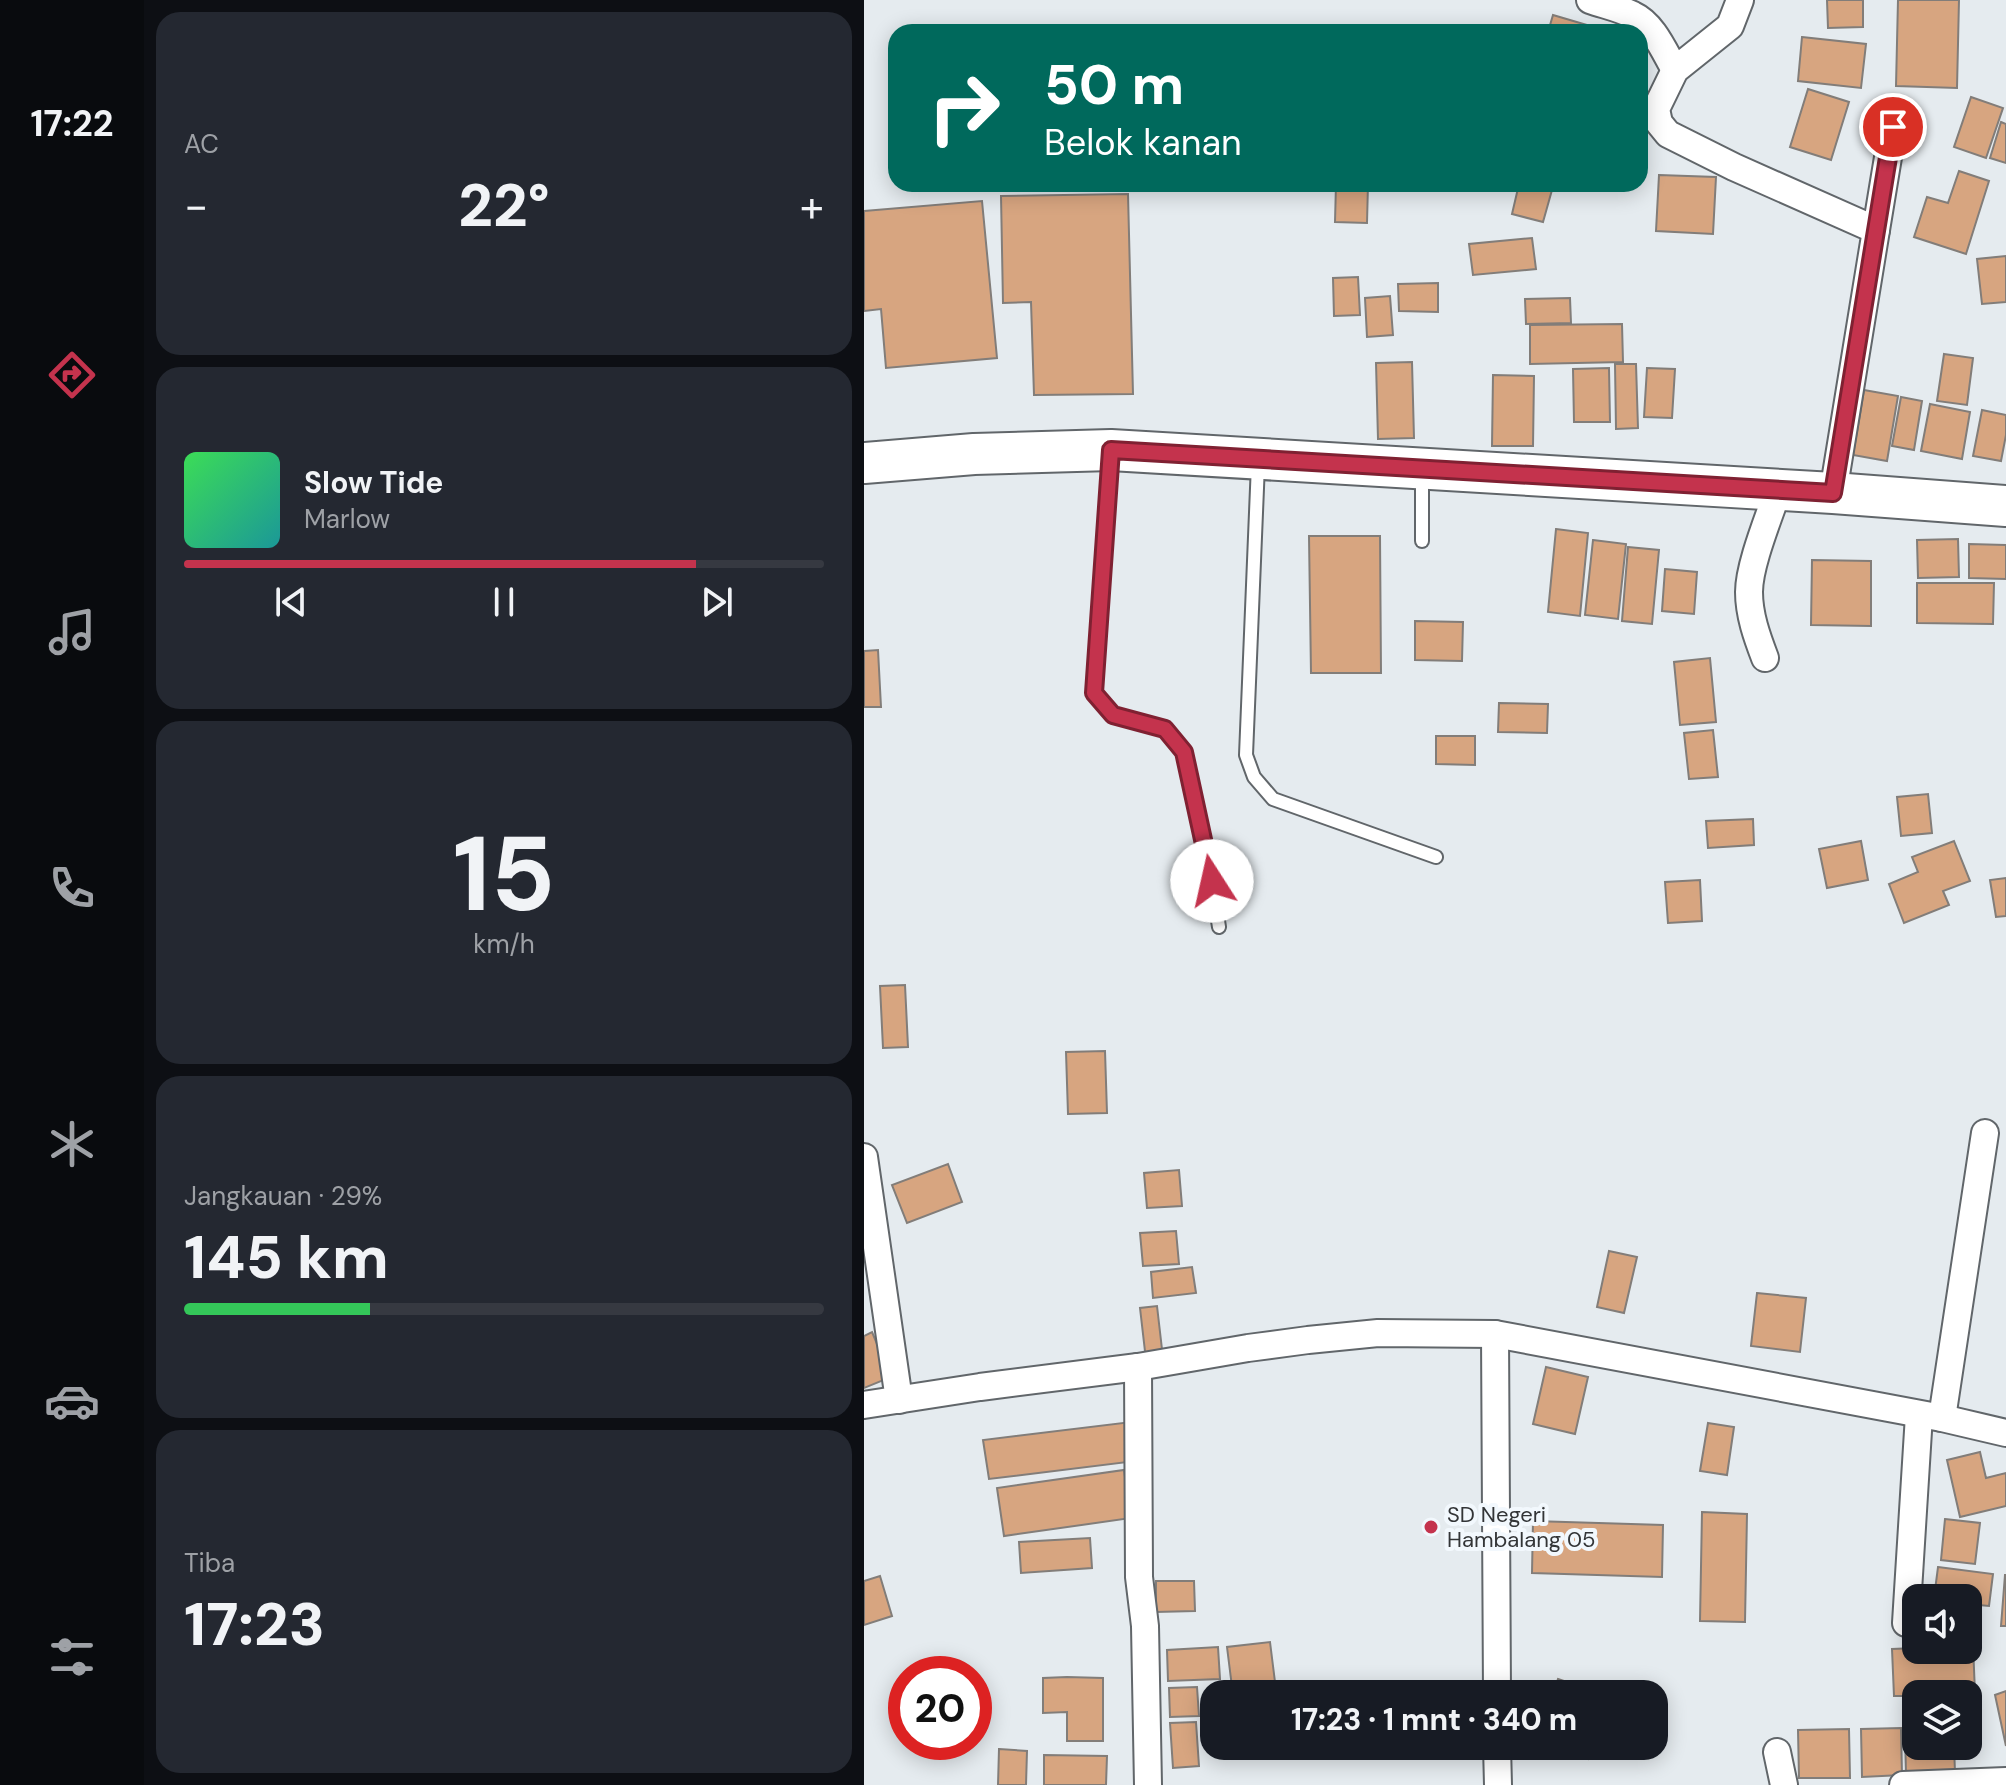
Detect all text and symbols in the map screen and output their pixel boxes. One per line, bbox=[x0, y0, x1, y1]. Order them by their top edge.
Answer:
text: 50 m bbox=[1044, 48, 1184, 121]
icon: right bbox=[912, 56, 1016, 160]
pin bbox=[1859, 93, 1927, 161]
text: 17:22 bbox=[30, 100, 114, 147]
icon: arrive bbox=[1871, 105, 1915, 149]
text: Belok kanan bbox=[1044, 119, 1242, 166]
text: AC bbox=[184, 127, 219, 161]
text: 22° bbox=[458, 166, 550, 245]
text: − bbox=[184, 177, 208, 235]
text: + bbox=[800, 177, 824, 235]
icon: directions bbox=[44, 347, 100, 403]
text: Slow Tide bbox=[304, 463, 443, 502]
text: Marlow bbox=[304, 502, 390, 536]
icon: previous bbox=[269, 580, 313, 624]
icon: pause bbox=[482, 580, 526, 624]
icon: next bbox=[695, 580, 739, 624]
icon: music bbox=[44, 604, 100, 660]
text: 15 bbox=[453, 807, 555, 942]
position arrow bbox=[1170, 839, 1254, 923]
icon: phone bbox=[44, 860, 100, 916]
text: km/h bbox=[473, 927, 535, 961]
icon: climate bbox=[44, 1116, 100, 1172]
text: Jangkauan · 29% bbox=[184, 1179, 382, 1213]
text: 145 km bbox=[184, 1218, 389, 1297]
icon: car bbox=[44, 1373, 100, 1429]
place label: SD Negeri Hambalang 05 bbox=[1447, 1500, 1595, 1554]
marker: SD Negeri Hambalang 05 bbox=[1422, 1518, 1440, 1536]
text: Tiba bbox=[184, 1546, 235, 1580]
map controls bbox=[1902, 1584, 1982, 1760]
button: sound bbox=[1902, 1584, 1982, 1664]
text: 17:23 bbox=[184, 1585, 325, 1664]
icon: filters bbox=[44, 1629, 100, 1685]
speed limit sign: 20 bbox=[888, 1656, 992, 1760]
button: layers bbox=[1902, 1680, 1982, 1760]
text: 17:23 · 1 mnt · 340 m bbox=[1291, 1700, 1577, 1739]

